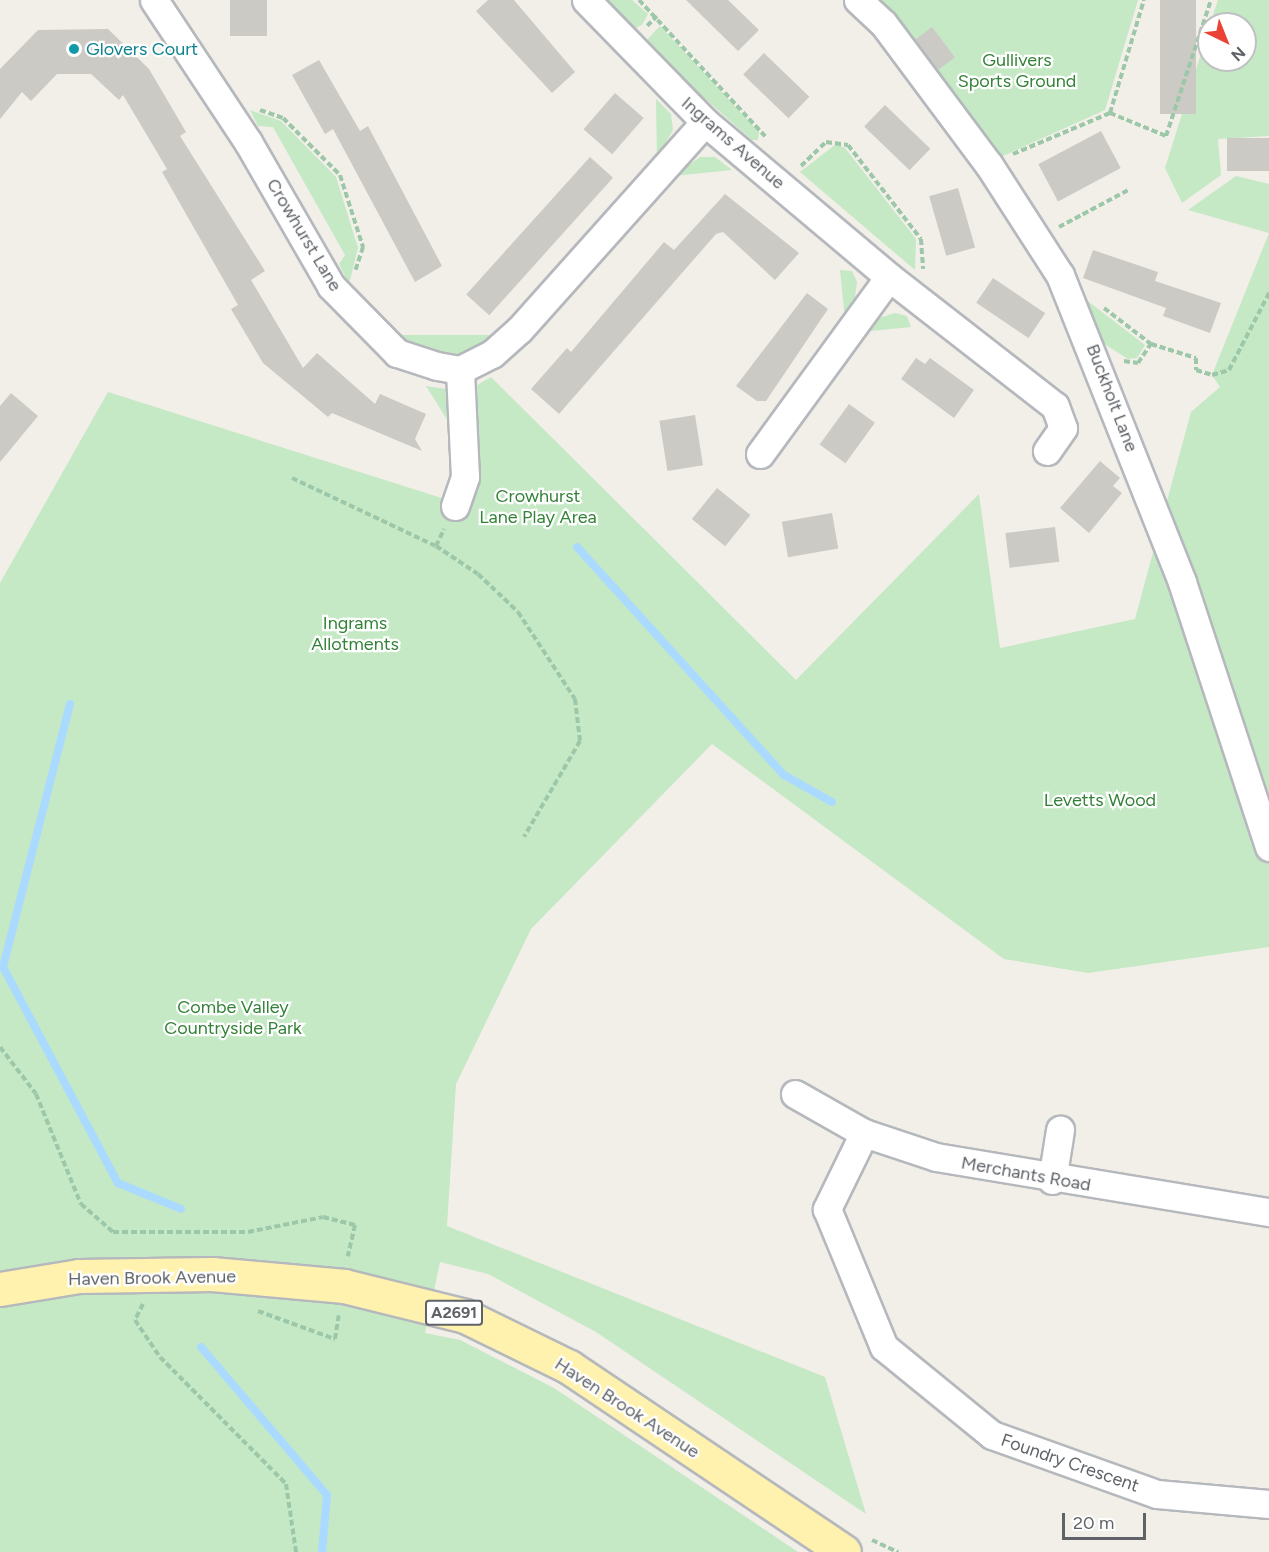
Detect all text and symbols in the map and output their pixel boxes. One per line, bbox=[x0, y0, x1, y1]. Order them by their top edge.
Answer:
north arrow bbox=[1197, 12, 1257, 72]
place label: Glovers Court bbox=[86, 38, 198, 60]
marker: Glovers Court bbox=[67, 42, 81, 56]
text: N bbox=[1227, 43, 1249, 65]
park label: Gullivers Sports Ground bbox=[958, 50, 1076, 92]
street label: Ingrams Avenue bbox=[677, 92, 789, 194]
street label: Crowhurst Lane bbox=[262, 175, 346, 295]
street label: Buckholt Lane bbox=[1082, 341, 1142, 455]
park label: Crowhurst Lane Play Area bbox=[479, 486, 597, 528]
park label: Ingrams Allotments bbox=[311, 613, 399, 656]
park label: Levetts Wood bbox=[1044, 789, 1156, 811]
park label: Combe Valley Countryside Park bbox=[164, 997, 302, 1040]
street label: Merchants Road bbox=[960, 1152, 1092, 1196]
street label: Haven Brook Avenue bbox=[68, 1266, 236, 1290]
road number: A2691 bbox=[424, 1300, 484, 1326]
street label: Haven Brook Avenue bbox=[551, 1353, 703, 1463]
street label: Foundry Crescent bbox=[998, 1429, 1142, 1497]
scale bar bbox=[1065, 1501, 1149, 1539]
text: 20 m bbox=[1073, 1512, 1114, 1534]

